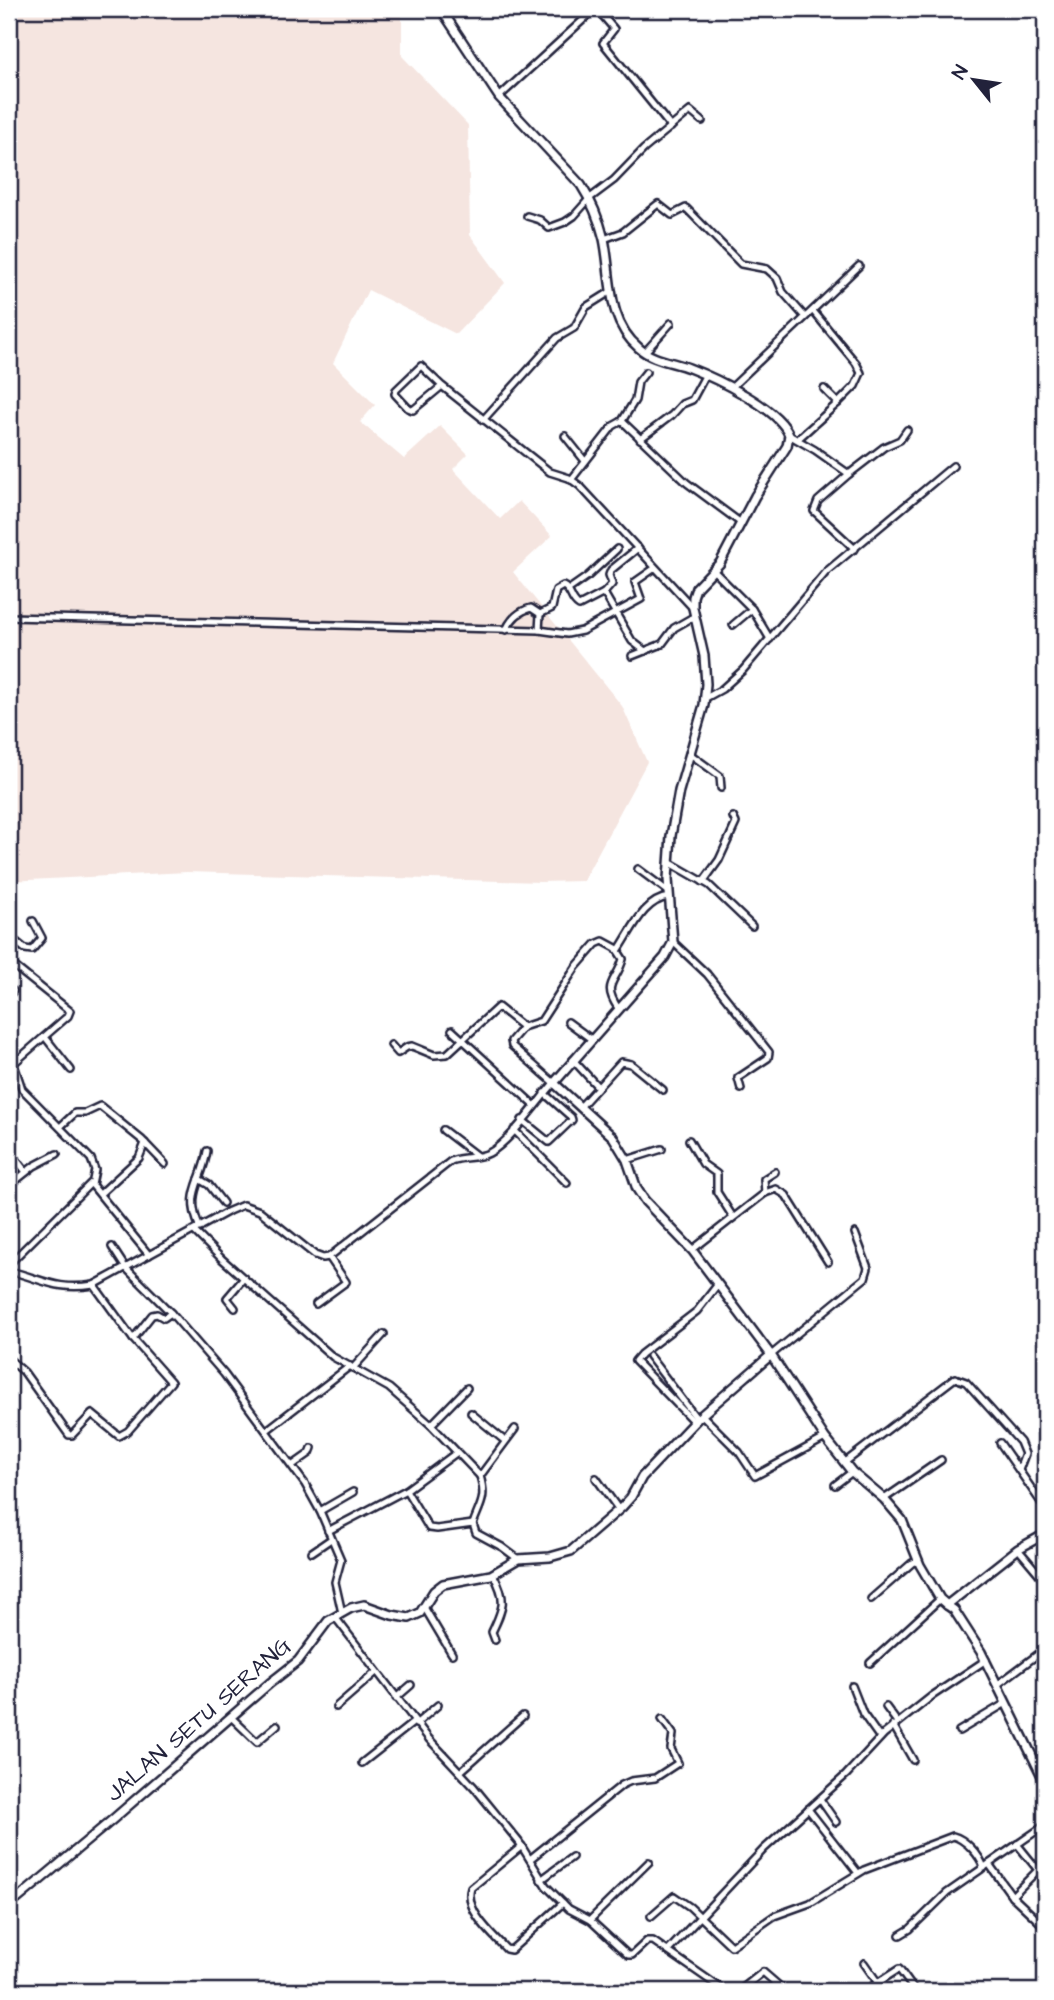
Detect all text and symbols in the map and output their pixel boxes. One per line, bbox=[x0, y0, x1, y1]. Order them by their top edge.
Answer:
north arrow bbox=[939, 46, 1009, 116]
text: N bbox=[946, 60, 975, 84]
street label: JALAN SETU SERANG bbox=[99, 1630, 298, 1809]

